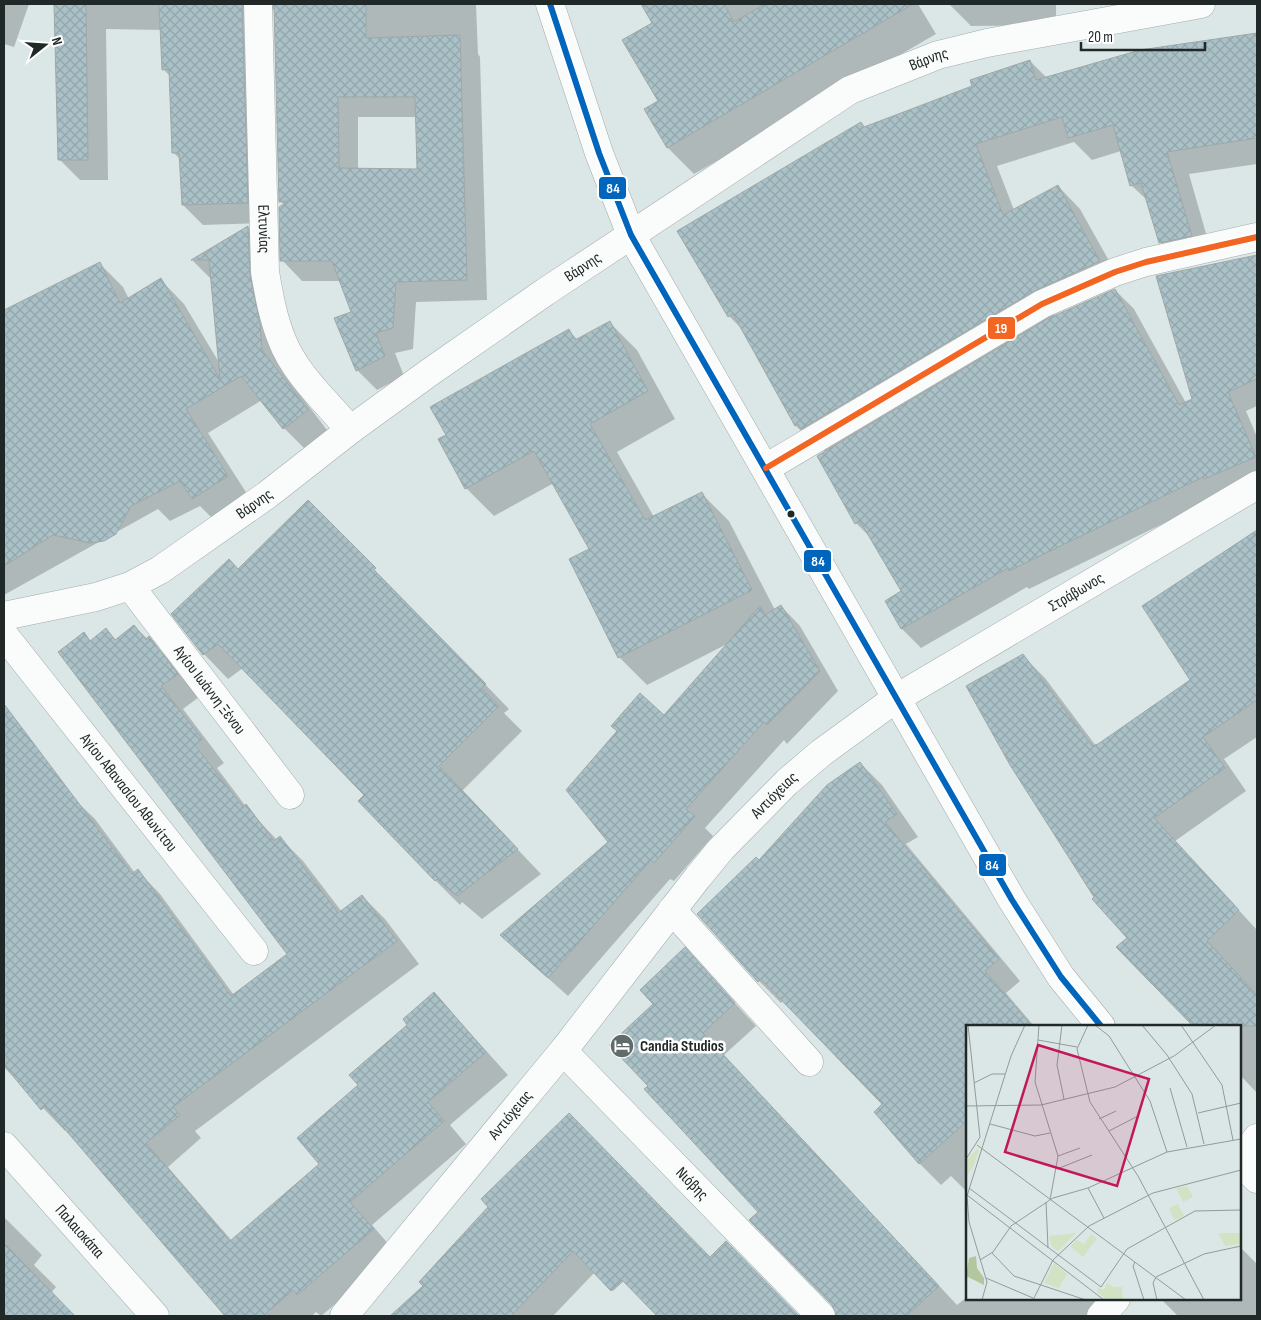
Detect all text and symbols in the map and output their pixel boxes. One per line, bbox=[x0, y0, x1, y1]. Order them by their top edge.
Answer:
north arrow bbox=[20, 20, 70, 70]
scale bar bbox=[1081, 20, 1205, 52]
text: 20 m bbox=[1088, 28, 1113, 47]
text: N bbox=[48, 35, 66, 47]
street label: Βάρνης bbox=[906, 43, 950, 75]
line badge: 84 bbox=[598, 176, 627, 200]
text: 84 bbox=[606, 180, 620, 197]
street label: Ελτυνίας bbox=[254, 204, 274, 253]
street label: Βάρνης bbox=[561, 248, 605, 286]
line badge: 19 bbox=[987, 316, 1016, 340]
text: 19 bbox=[995, 320, 1007, 337]
street label: Βάρνης bbox=[233, 485, 277, 523]
unlabelled marker bbox=[786, 509, 796, 519]
line badge: 84 bbox=[803, 549, 832, 573]
text: 84 bbox=[811, 553, 825, 570]
street label: Στράβωνος bbox=[1045, 568, 1107, 616]
street label: Αγίου Ιωάννη Ξένου bbox=[169, 641, 250, 738]
street label: Αγίου Αθανασίου Αθωνίτου bbox=[75, 729, 181, 856]
street label: Αντιόχειας bbox=[746, 768, 801, 823]
line badge: 84 bbox=[978, 853, 1007, 877]
text: 84 bbox=[985, 857, 999, 874]
inset map bbox=[966, 1025, 1241, 1300]
hotel icon: Candia Studios bbox=[609, 1033, 635, 1059]
place label: Candia Studios bbox=[640, 1037, 724, 1056]
street label: Αντιόχειας bbox=[484, 1086, 536, 1144]
street label: Νιόβης bbox=[672, 1163, 712, 1204]
street label: Παλαιοκάπα bbox=[51, 1201, 109, 1262]

